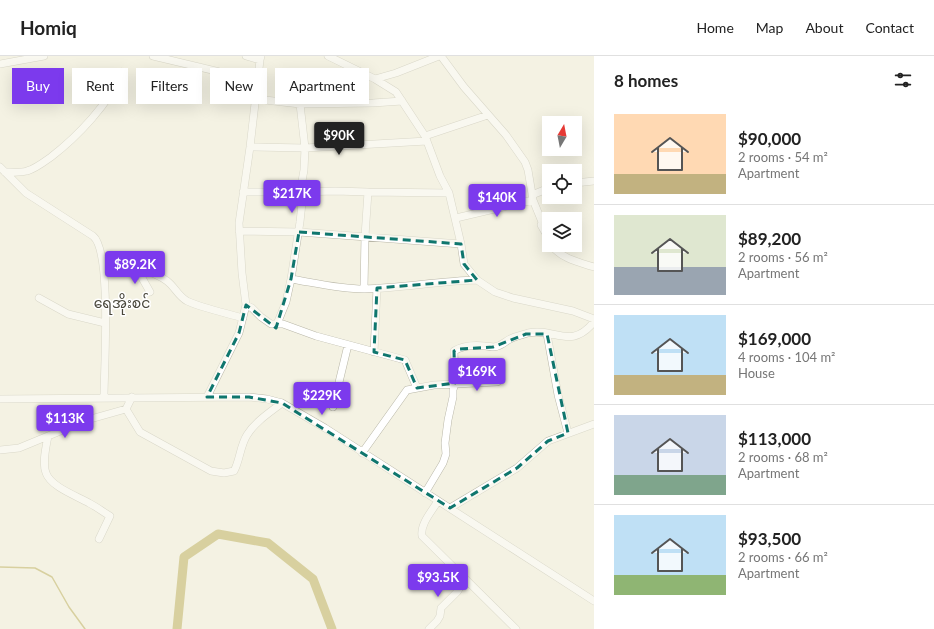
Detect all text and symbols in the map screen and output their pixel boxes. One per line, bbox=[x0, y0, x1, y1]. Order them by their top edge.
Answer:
text: Homiq bbox=[20, 16, 77, 39]
text: Home bbox=[696, 19, 734, 36]
text: Map bbox=[756, 19, 783, 36]
text: About bbox=[805, 19, 843, 36]
text: Contact bbox=[865, 19, 914, 36]
chip: Buy bbox=[12, 68, 64, 104]
chip: Rent bbox=[72, 68, 128, 104]
chip: Filters bbox=[136, 68, 202, 104]
chip: New bbox=[210, 68, 267, 104]
chip: Apartment bbox=[275, 68, 369, 104]
icon: filters bbox=[892, 69, 914, 91]
text: 8 homes bbox=[614, 70, 678, 91]
north arrow bbox=[542, 116, 582, 156]
map controls bbox=[542, 116, 582, 252]
pin: $90K bbox=[315, 122, 363, 156]
text: $90K bbox=[323, 127, 355, 143]
text: $90,000 bbox=[738, 128, 801, 149]
icon: home bbox=[646, 130, 694, 178]
text: 2 rooms · 54 m² bbox=[738, 149, 828, 165]
button: locate bbox=[542, 164, 582, 204]
text: Apartment bbox=[738, 165, 799, 181]
pin: $217K bbox=[264, 180, 320, 214]
pin: $140K bbox=[469, 184, 525, 218]
text: $217K bbox=[272, 185, 312, 201]
text: $140K bbox=[477, 189, 517, 205]
button: layers bbox=[542, 212, 582, 252]
text: $89,200 bbox=[738, 228, 801, 249]
icon: home bbox=[646, 231, 694, 279]
text: 2 rooms · 56 m² bbox=[738, 249, 828, 265]
pin: $89.2K bbox=[102, 251, 168, 285]
text: $89.2K bbox=[114, 256, 156, 272]
text: Apartment bbox=[738, 265, 799, 281]
district label: ရေအိုးစင် bbox=[94, 293, 150, 315]
text: $169,000 bbox=[738, 328, 811, 349]
icon: home bbox=[646, 331, 694, 379]
text: 4 rooms · 104 m² bbox=[738, 349, 835, 365]
pin: $169K bbox=[449, 358, 505, 392]
text: $169K bbox=[457, 363, 497, 379]
text: House bbox=[738, 365, 775, 381]
pin: $229K bbox=[294, 382, 350, 416]
text: $229K bbox=[302, 387, 342, 403]
pin: $113K bbox=[37, 405, 93, 439]
text: $113K bbox=[45, 410, 85, 426]
text: $113,000 bbox=[738, 428, 811, 449]
icon: home bbox=[646, 431, 694, 479]
text: 2 rooms · 68 m² bbox=[738, 449, 828, 465]
text: Apartment bbox=[738, 465, 799, 481]
text: $93,500 bbox=[738, 528, 801, 549]
icon: home bbox=[646, 531, 694, 579]
text: 2 rooms · 66 m² bbox=[738, 549, 828, 565]
pin: $93.5K bbox=[405, 564, 471, 598]
text: Apartment bbox=[738, 565, 799, 581]
text: $93.5K bbox=[417, 569, 459, 585]

